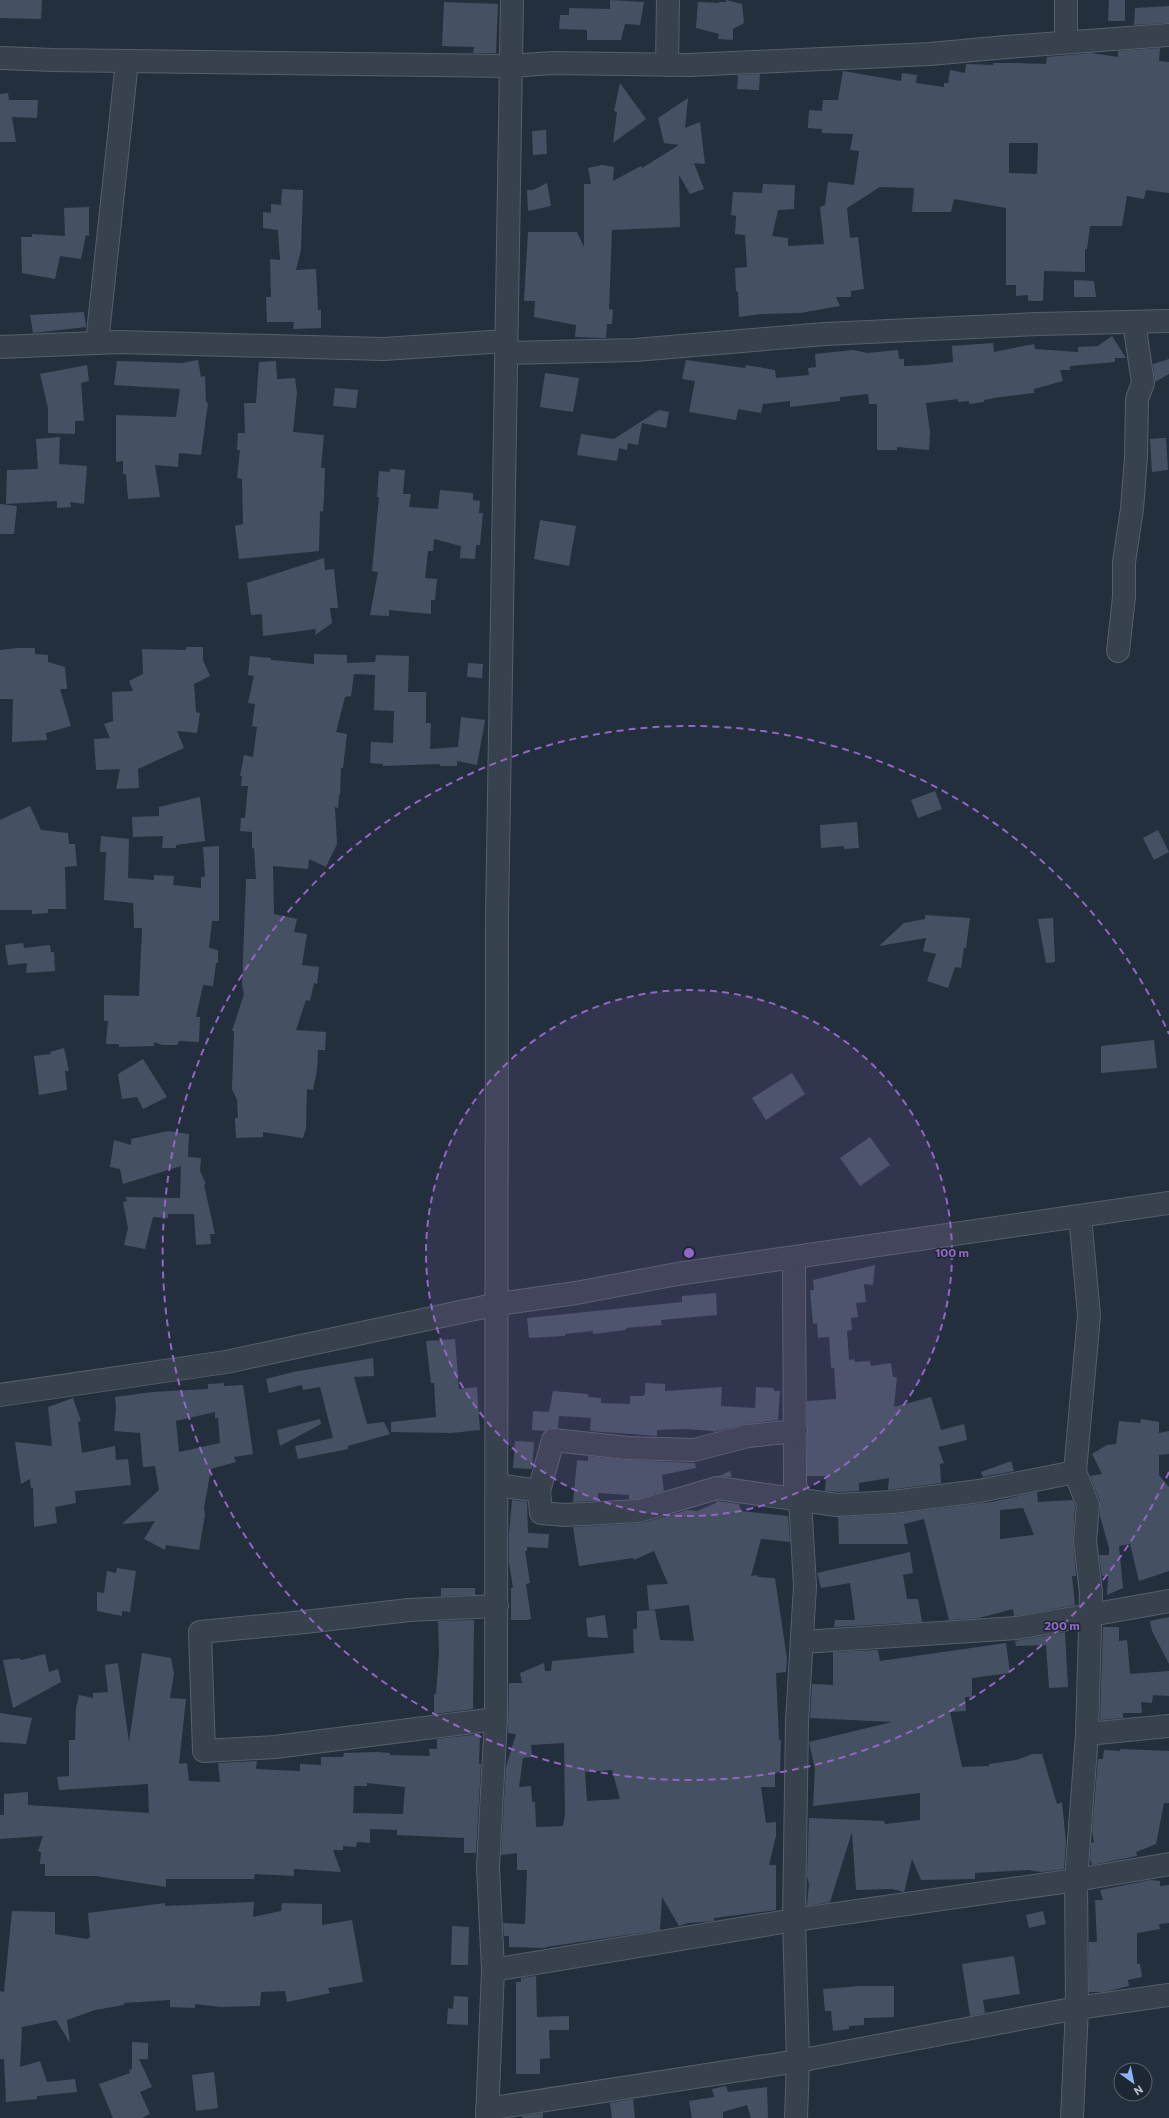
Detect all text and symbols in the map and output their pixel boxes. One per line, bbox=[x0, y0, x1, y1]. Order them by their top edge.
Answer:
text: 100 m bbox=[935, 1245, 969, 1259]
centre of rings bbox=[682, 1246, 696, 1260]
text: 200 m bbox=[1044, 1618, 1080, 1632]
north arrow bbox=[1113, 2062, 1153, 2102]
text: N bbox=[1132, 2083, 1146, 2099]

